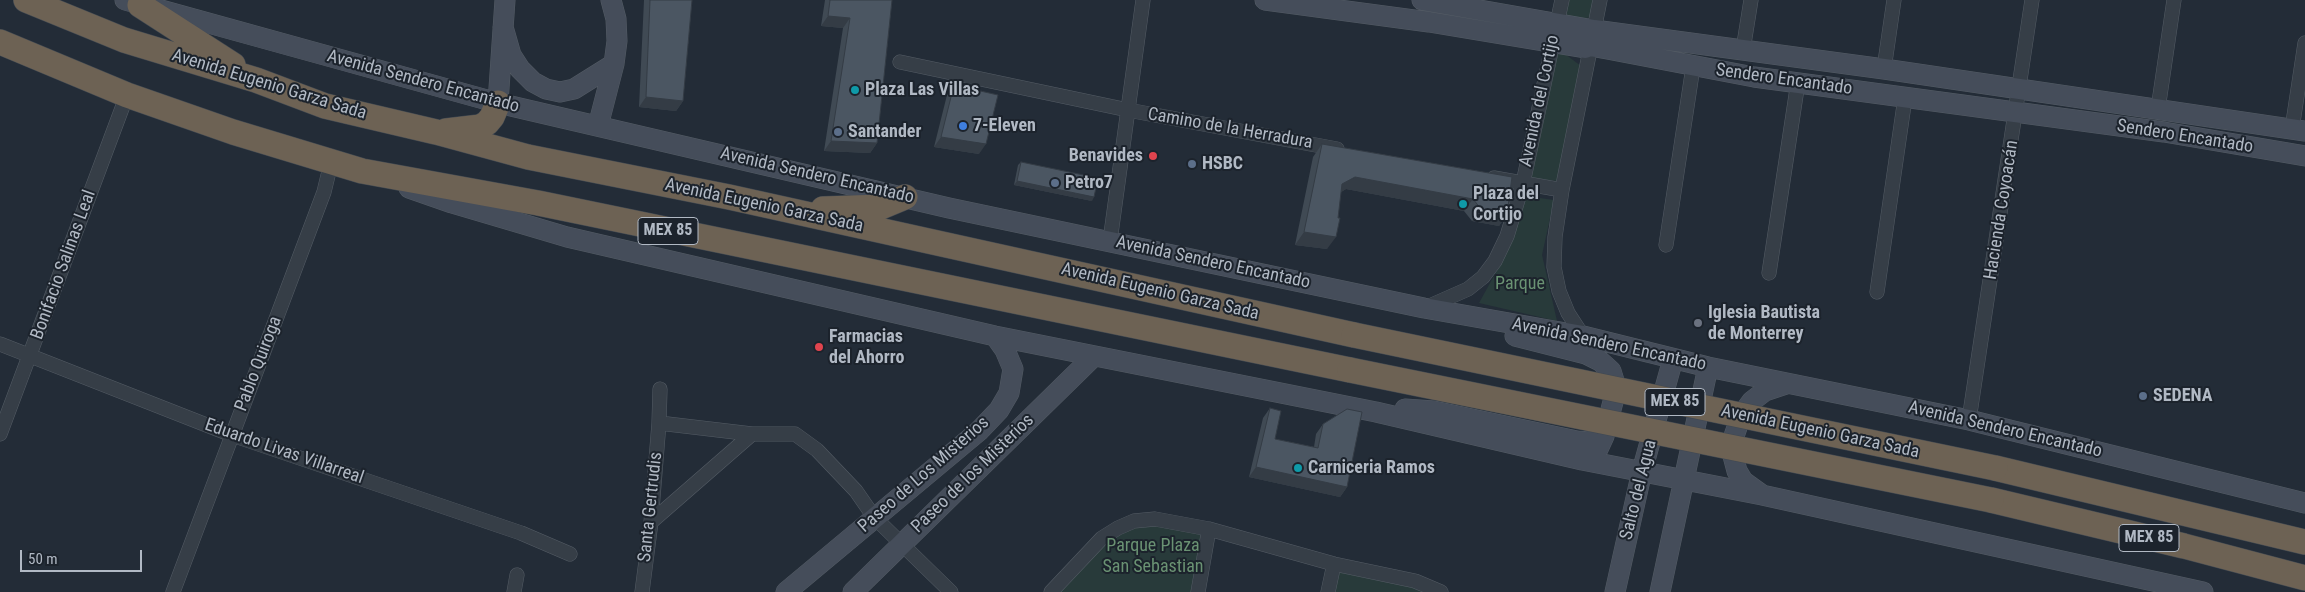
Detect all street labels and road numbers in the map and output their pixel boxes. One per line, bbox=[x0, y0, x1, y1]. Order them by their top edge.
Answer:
street label: Avenida del Cortijo bbox=[1516, 33, 1564, 169]
street label: Avenida Eugenio Garza Sada bbox=[169, 45, 369, 125]
street label: Avenida Sendero Encantado bbox=[325, 46, 521, 118]
street label: Sendero Encantado bbox=[1714, 60, 1854, 100]
street label: Camino de la Herradura bbox=[1146, 104, 1314, 154]
street label: Sendero Encantado bbox=[2115, 116, 2255, 158]
street label: Hacienda Coyoacán bbox=[1980, 139, 2024, 281]
street label: Avenida Sendero Encantado bbox=[718, 143, 916, 209]
street label: Avenida Eugenio Garza Sada bbox=[663, 174, 865, 238]
street label: Bonifacio Salinas Leal bbox=[27, 187, 101, 343]
road number: MEX 85 bbox=[638, 218, 698, 245]
street label: Avenida Sendero Encantado bbox=[1114, 232, 1312, 294]
street label: Avenida Eugenio Garza Sada bbox=[1059, 259, 1261, 325]
street label: Pablo Quiroga bbox=[231, 313, 287, 415]
street label: Avenida Sendero Encantado bbox=[1510, 314, 1708, 376]
road number: MEX 85 bbox=[1645, 388, 1705, 416]
street label: Avenida Sendero Encantado bbox=[1906, 397, 2104, 463]
street label: Avenida Eugenio Garza Sada bbox=[1719, 400, 1921, 464]
street label: Paseo de los Misterios bbox=[907, 410, 1039, 538]
street label: Paseo de Los Misterios bbox=[854, 412, 994, 538]
street label: Eduardo Livas Villarreal bbox=[202, 415, 366, 489]
street label: Salto del Agua bbox=[1616, 438, 1662, 542]
street label: Santa Gertrudis bbox=[634, 451, 668, 563]
road number: MEX 85 bbox=[2119, 524, 2179, 552]

